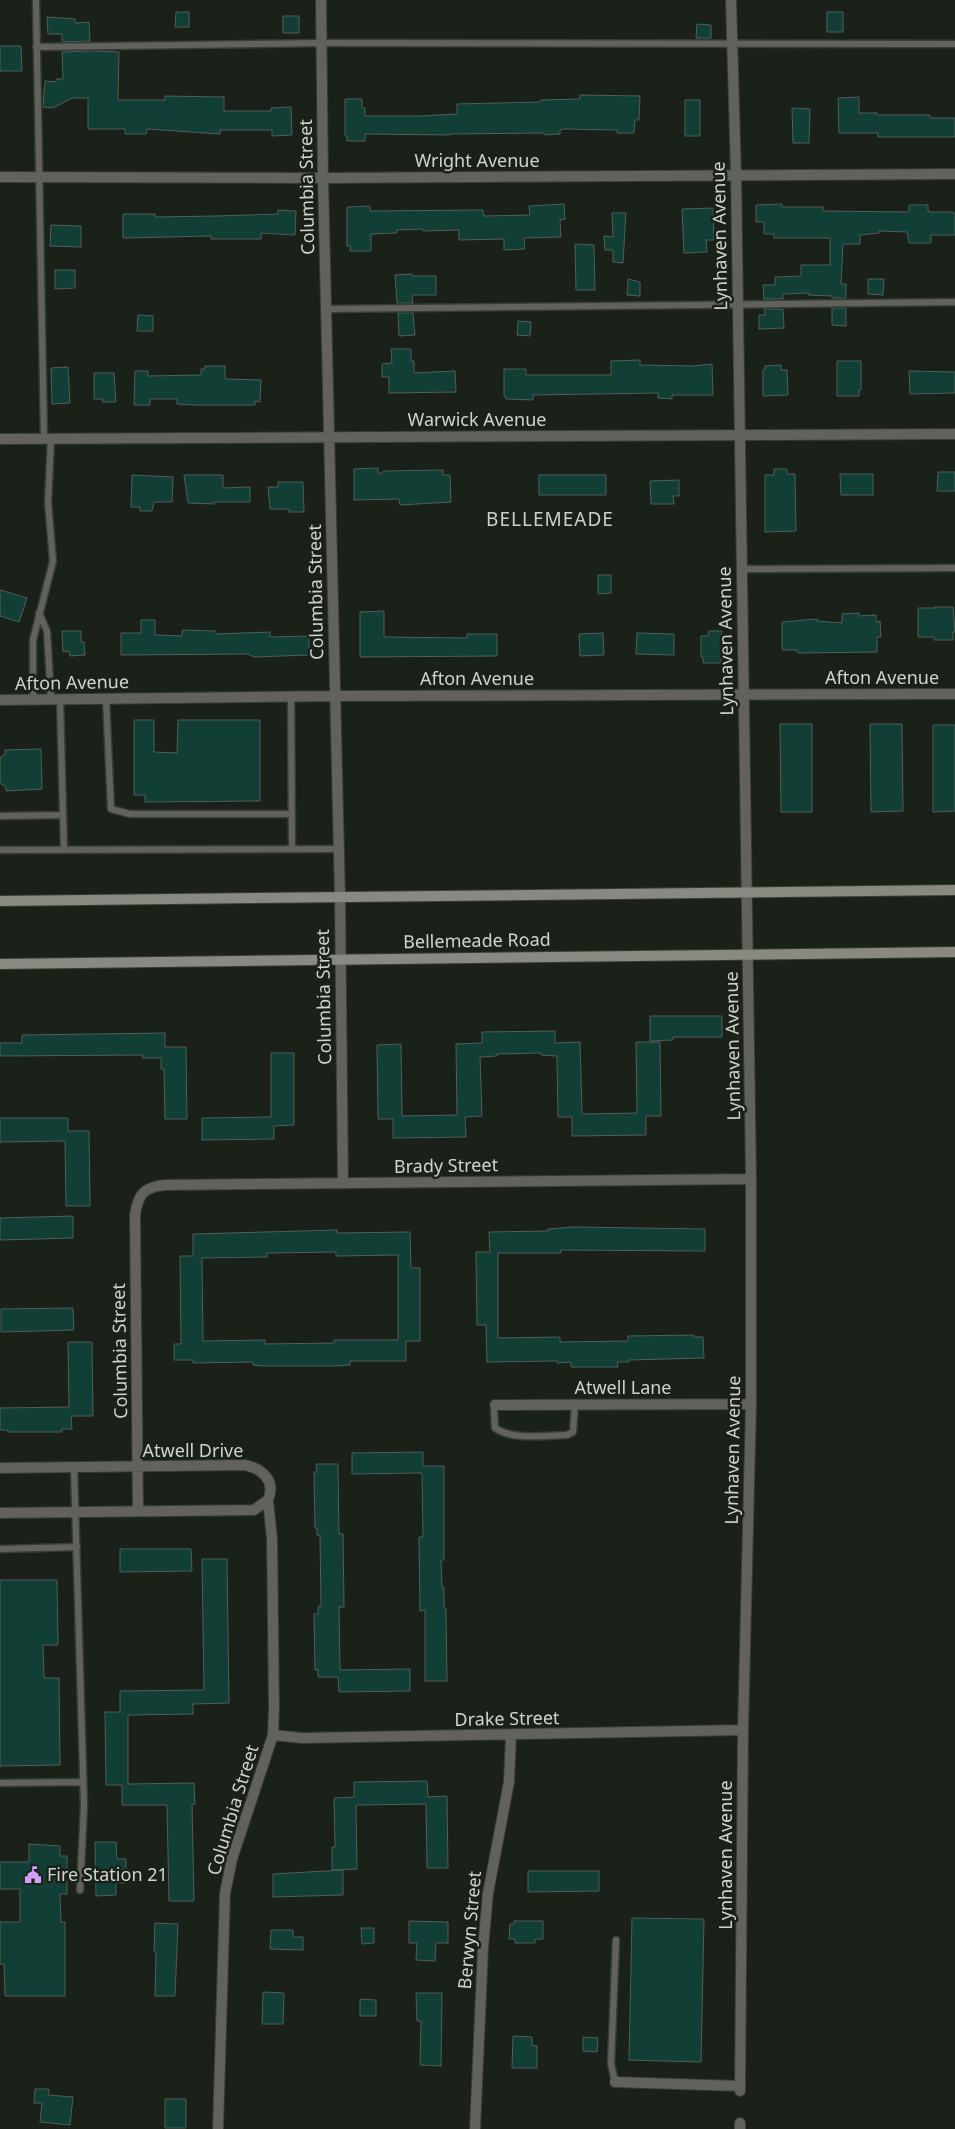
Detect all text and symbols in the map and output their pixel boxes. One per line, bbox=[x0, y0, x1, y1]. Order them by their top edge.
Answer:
street label: Columbia Street bbox=[293, 119, 319, 255]
street label: Wright Avenue bbox=[414, 148, 540, 172]
street label: Lynhaven Avenue bbox=[706, 161, 732, 311]
street label: Warwick Avenue bbox=[408, 407, 546, 431]
district label: BELLEMEADE bbox=[486, 506, 614, 532]
street label: Columbia Street bbox=[302, 524, 328, 660]
street label: Lynhaven Avenue bbox=[712, 566, 738, 716]
street label: Afton Avenue bbox=[825, 665, 939, 689]
street label: Afton Avenue bbox=[420, 666, 534, 690]
street label: Afton Avenue bbox=[15, 669, 129, 695]
street label: Bellemeade Road bbox=[403, 927, 551, 953]
street label: Columbia Street bbox=[310, 929, 336, 1065]
street label: Lynhaven Avenue bbox=[719, 971, 745, 1121]
street label: Brady Street bbox=[394, 1152, 499, 1178]
street label: Columbia Street bbox=[106, 1283, 132, 1419]
street label: Atwell Lane bbox=[574, 1375, 672, 1399]
street label: Lynhaven Avenue bbox=[719, 1375, 745, 1525]
street label: Atwell Drive bbox=[143, 1438, 243, 1462]
street label: Drake Street bbox=[454, 1705, 560, 1731]
street label: Columbia Street bbox=[201, 1741, 263, 1878]
street label: Lynhaven Avenue bbox=[713, 1780, 737, 1930]
place label: Fire Station 21 bbox=[47, 1862, 168, 1886]
public building icon: Fire Station 21 bbox=[23, 1865, 43, 1885]
street label: Berwyn Street bbox=[452, 1869, 486, 1990]

